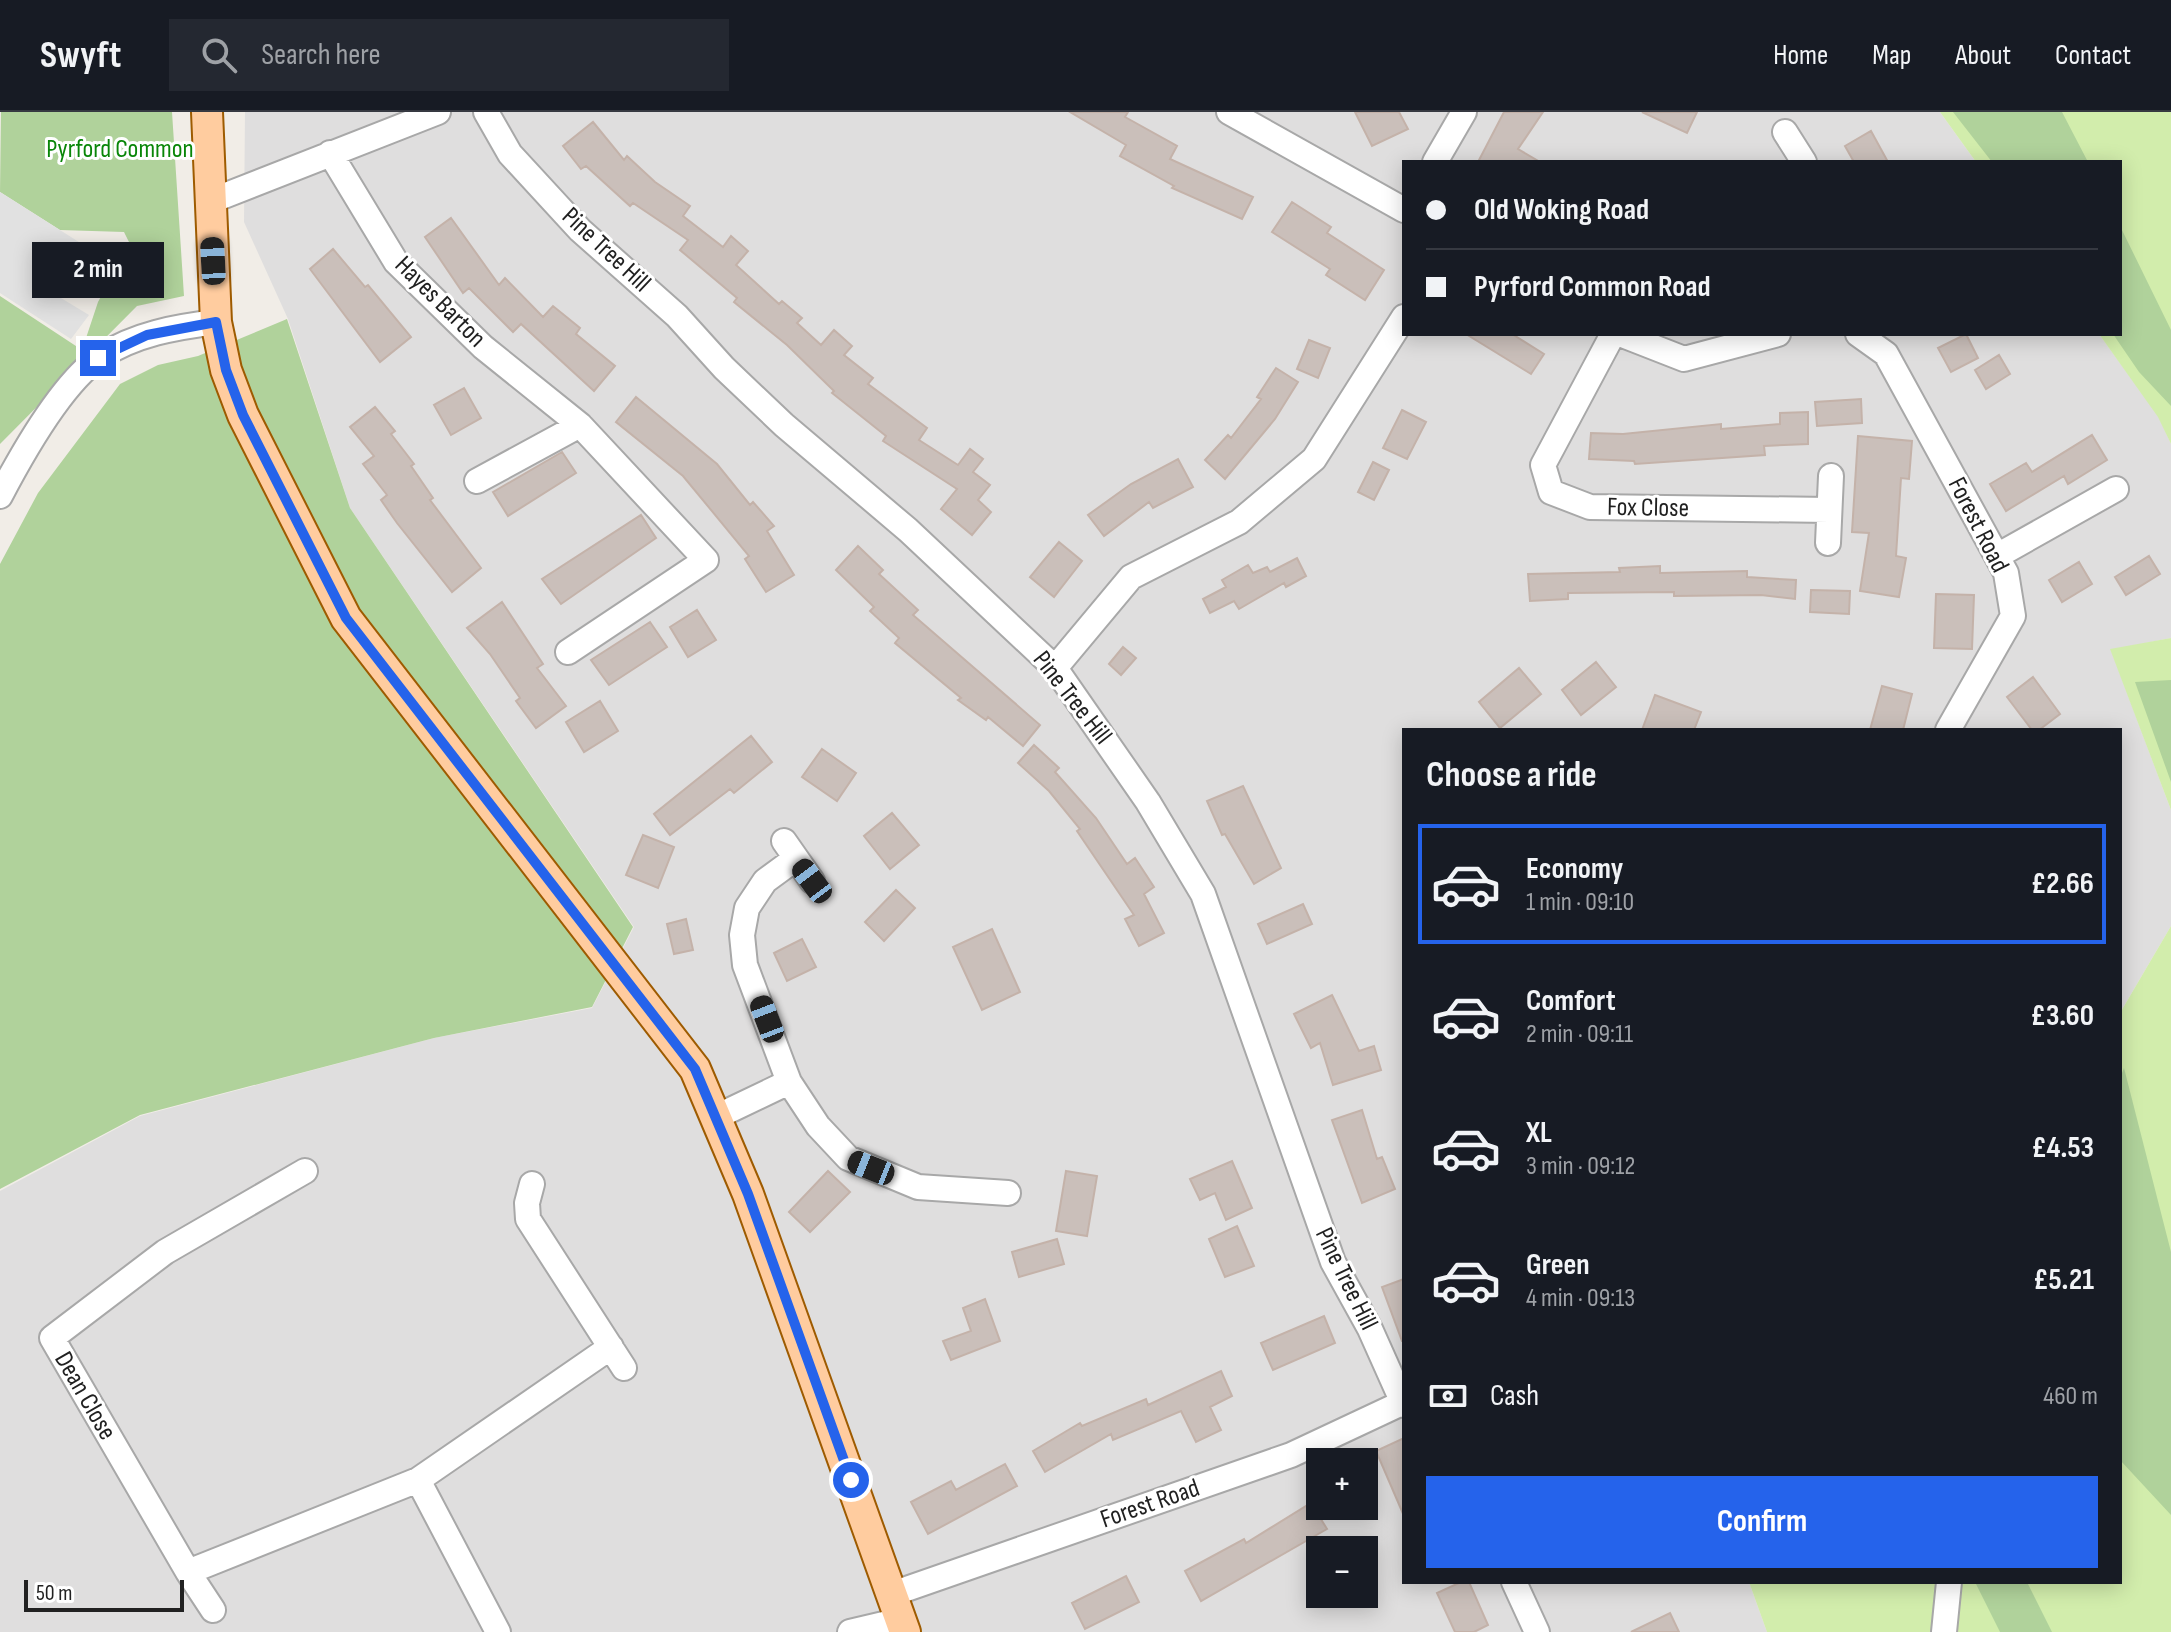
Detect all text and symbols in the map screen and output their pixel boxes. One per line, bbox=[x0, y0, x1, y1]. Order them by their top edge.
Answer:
search box bbox=[169, 19, 729, 91]
text: Swyft bbox=[40, 33, 121, 78]
icon: search bbox=[197, 33, 241, 77]
text: Search here bbox=[261, 37, 381, 73]
text: Home bbox=[1773, 39, 1828, 72]
text: Map bbox=[1872, 39, 1911, 72]
text: About bbox=[1955, 39, 2011, 72]
text: Contact bbox=[2055, 39, 2131, 72]
park label: Pyrford Common bbox=[46, 134, 194, 165]
text: Old Woking Road bbox=[1474, 192, 1649, 228]
street label: Pine Tree Hill bbox=[555, 201, 657, 299]
car bbox=[200, 236, 226, 286]
callout: 2 min bbox=[32, 242, 164, 298]
street label: Hayes Barton bbox=[388, 250, 492, 354]
text: 2 min bbox=[73, 254, 123, 285]
text: Pyrford Common Road bbox=[1474, 269, 1711, 305]
route end bbox=[80, 340, 116, 376]
street label: Forest Road bbox=[1941, 472, 2015, 578]
street label: Fox Close bbox=[1607, 492, 1689, 524]
street label: Pine Tree Hill bbox=[1026, 645, 1118, 751]
text: Choose a ride bbox=[1426, 754, 1597, 797]
icon: car bbox=[1430, 848, 1502, 920]
text: Economy bbox=[1526, 851, 1623, 887]
car bbox=[788, 855, 836, 907]
text: £2.66 bbox=[2031, 866, 2094, 902]
text: 1 min · 09:10 bbox=[1526, 887, 1634, 918]
icon: car bbox=[1430, 980, 1502, 1052]
text: Comfort bbox=[1526, 983, 1616, 1019]
car bbox=[747, 992, 787, 1046]
text: £3.60 bbox=[2031, 998, 2094, 1034]
text: 2 min · 09:11 bbox=[1526, 1019, 1633, 1050]
icon: car bbox=[1430, 1112, 1502, 1184]
text: XL bbox=[1526, 1115, 1552, 1151]
text: £4.53 bbox=[2031, 1130, 2094, 1166]
car bbox=[844, 1148, 898, 1188]
text: 3 min · 09:12 bbox=[1526, 1151, 1635, 1182]
street label: Pine Tree Hill bbox=[1308, 1223, 1384, 1335]
icon: car bbox=[1430, 1244, 1502, 1316]
text: Green bbox=[1526, 1247, 1590, 1283]
text: £5.21 bbox=[2033, 1262, 2094, 1298]
text: 4 min · 09:13 bbox=[1526, 1283, 1635, 1314]
street label: Dean Close bbox=[47, 1346, 123, 1446]
icon: cash bbox=[1426, 1374, 1470, 1418]
text: Cash bbox=[1490, 1378, 1539, 1414]
text: 460 m bbox=[2043, 1381, 2098, 1412]
map controls bbox=[1306, 1448, 1378, 1608]
button: + bbox=[1306, 1448, 1378, 1520]
route start bbox=[833, 1462, 869, 1498]
street label: Forest Road bbox=[1096, 1473, 1204, 1535]
button: Confirm bbox=[1426, 1476, 2098, 1568]
button: − bbox=[1306, 1536, 1378, 1608]
scale bar bbox=[24, 1576, 184, 1612]
text: 50 m bbox=[36, 1580, 72, 1607]

